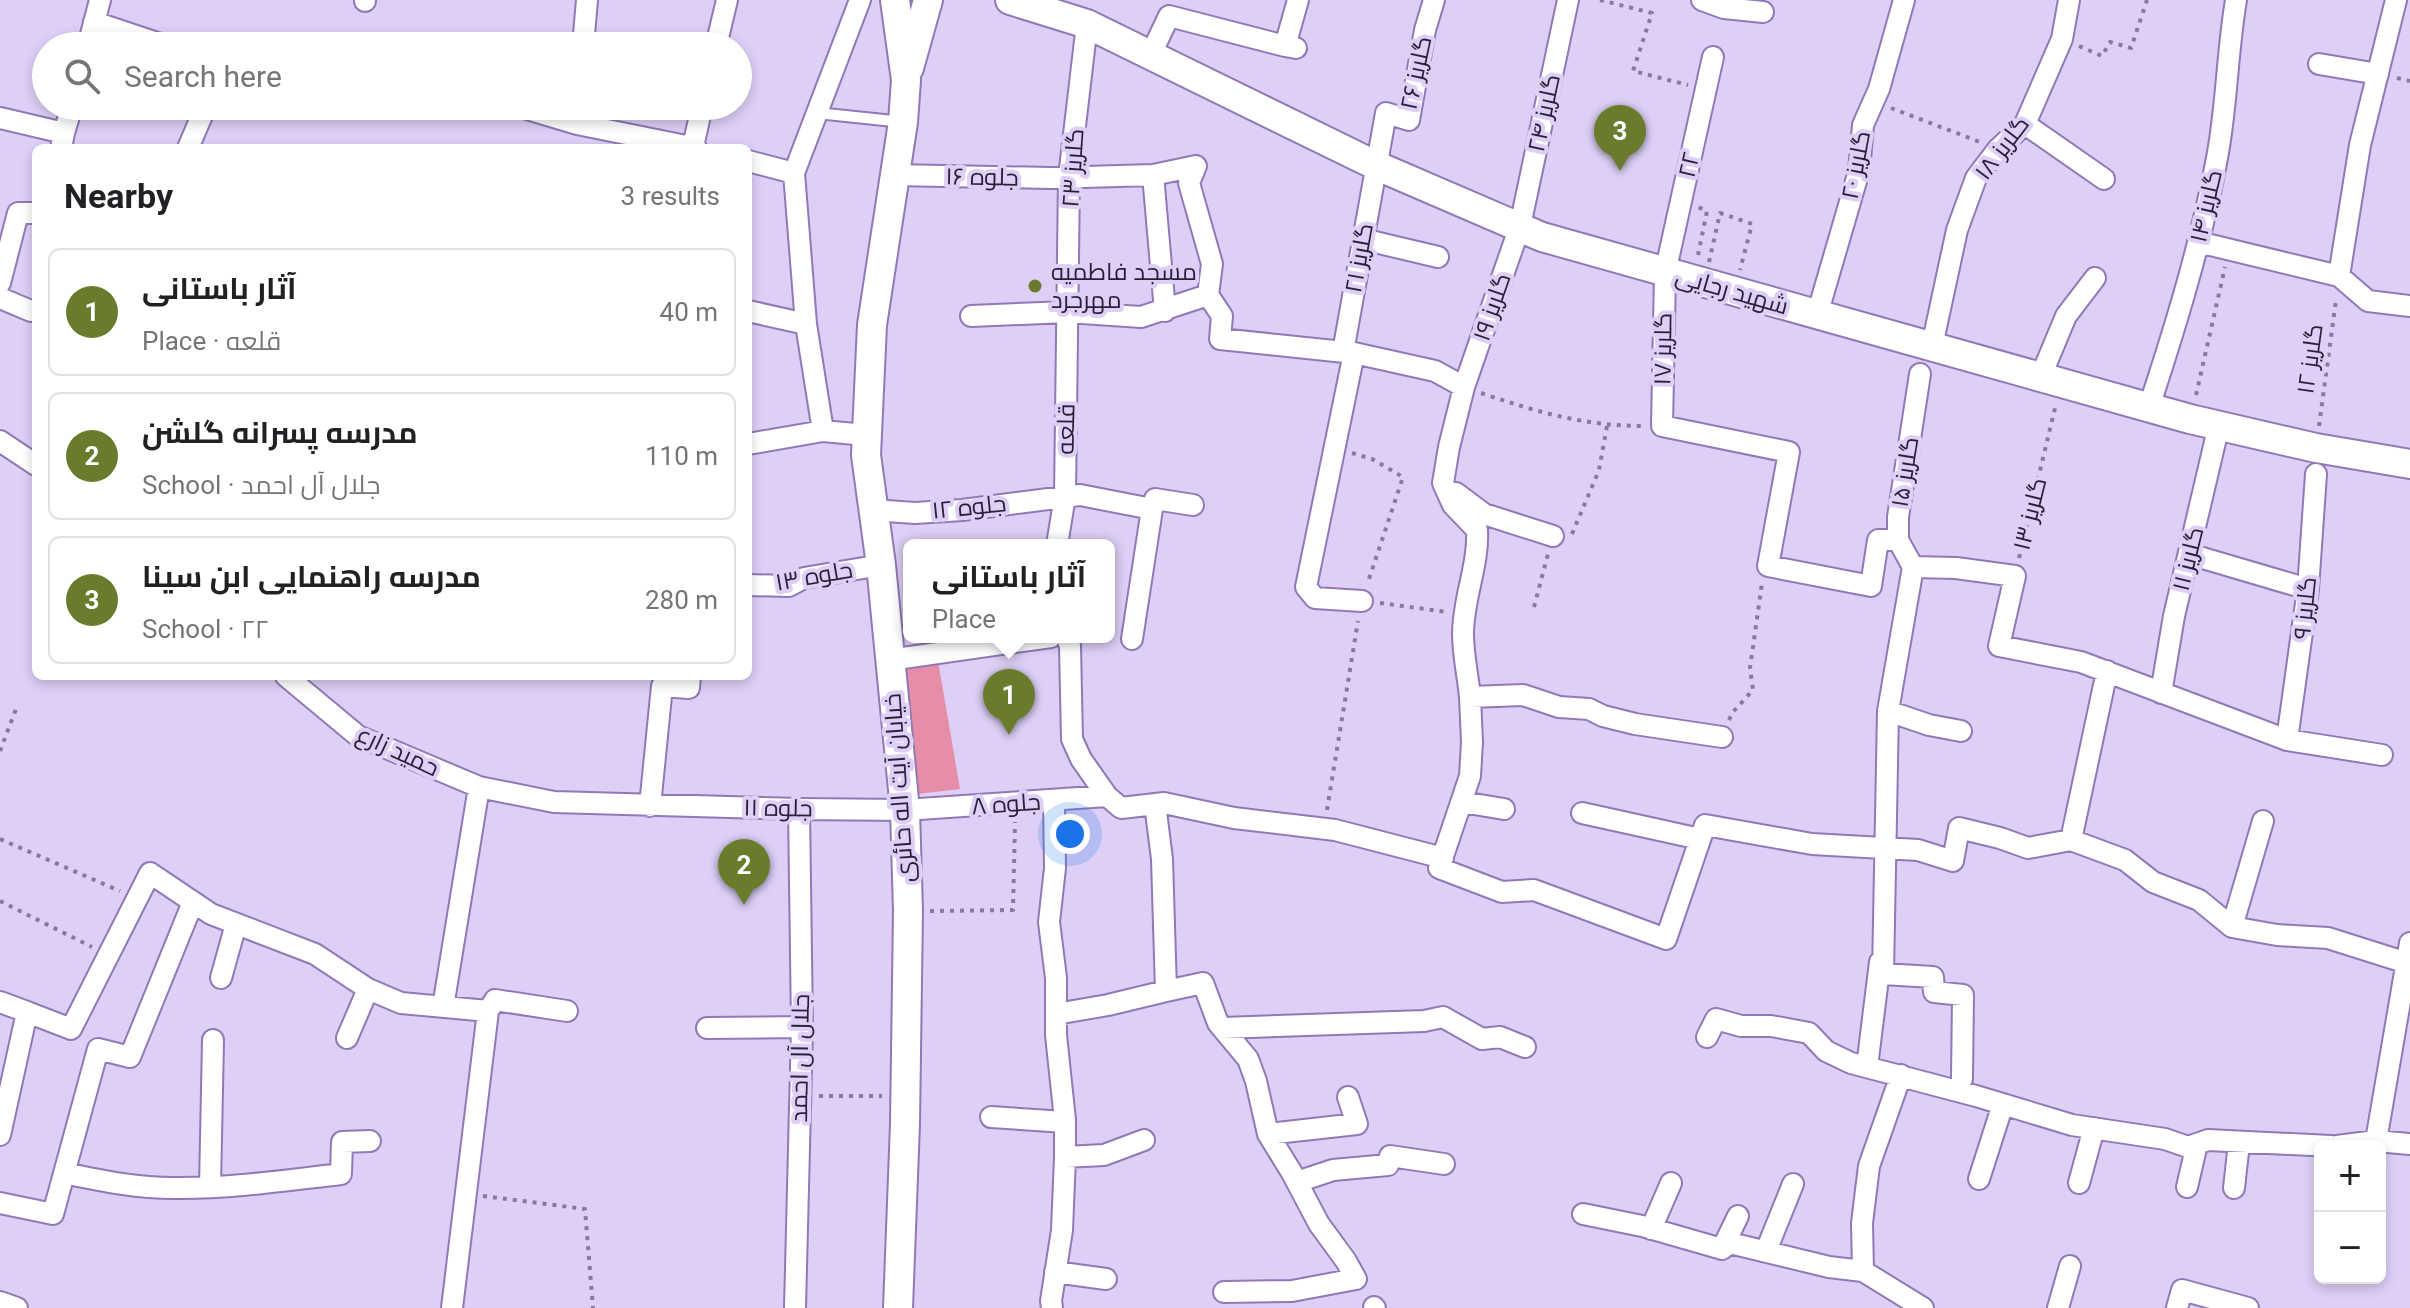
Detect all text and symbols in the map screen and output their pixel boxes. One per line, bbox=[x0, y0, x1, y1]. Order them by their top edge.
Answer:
search box bbox=[32, 32, 752, 120]
street label: گلریز ۲۶ bbox=[1395, 34, 1437, 112]
icon: search bbox=[60, 54, 104, 98]
text: Search here bbox=[124, 59, 282, 94]
street label: گلریز ۲۴ bbox=[1522, 71, 1566, 155]
pin: 3 bbox=[1594, 105, 1646, 171]
street label: گلریز ۱۸ bbox=[1969, 111, 2035, 185]
street label: گلریز ۲۳ bbox=[1056, 128, 1090, 208]
street label: گلریز ۲۰ bbox=[1836, 128, 1876, 202]
street label: ۲۲ bbox=[1673, 150, 1705, 180]
street label: جلوه ۱۶ bbox=[945, 162, 1019, 192]
street label: گلریز ۱۴ bbox=[2184, 167, 2228, 245]
text: Nearby bbox=[64, 176, 173, 216]
text: 3 results bbox=[621, 181, 720, 211]
street label: گلریز ۲۱ bbox=[1339, 221, 1379, 295]
place label: مسجد فاطمیه مهرجرد bbox=[1051, 258, 1197, 314]
street label: شهید رجایی bbox=[1672, 262, 1792, 320]
street label: گلریز ۱۹ bbox=[1467, 269, 1517, 345]
text: آثار باستانی bbox=[142, 271, 296, 306]
marker: مسجد فاطمیه مهرجرد bbox=[1026, 277, 1044, 295]
text: 1 bbox=[85, 297, 99, 327]
text: 40 m bbox=[660, 297, 718, 327]
street label: گلریز ۱۷ bbox=[1648, 312, 1678, 386]
street label: گلریز ۱۲ bbox=[2291, 322, 2329, 396]
text: Place · قلعه bbox=[142, 326, 281, 356]
street label: قلعه bbox=[1052, 403, 1080, 455]
text: مدرسه پسرانه گلشن bbox=[142, 415, 418, 450]
street label: گلریز ۱۵ bbox=[1886, 435, 1924, 509]
text: 2 bbox=[85, 441, 99, 471]
text: 110 m bbox=[645, 441, 718, 471]
text: School · جلال آل احمد bbox=[142, 470, 380, 500]
street label: گلریز ۱۳ bbox=[2007, 475, 2053, 553]
street label: جلوه ۱۲ bbox=[930, 489, 1008, 525]
street label: گلریز ۱۱ bbox=[2167, 524, 2209, 594]
popup bbox=[903, 539, 1115, 643]
street label: جلوه ۱۳ bbox=[773, 555, 855, 597]
text: مدرسه راهنمایی ابن سینا bbox=[142, 559, 481, 594]
text: آثار باستانی bbox=[932, 559, 1086, 594]
street label: گلریز ۹ bbox=[2288, 575, 2322, 641]
text: 3 bbox=[85, 585, 99, 615]
text: 280 m bbox=[645, 585, 718, 615]
text: Place bbox=[932, 604, 996, 634]
text: School · ۲۲ bbox=[142, 614, 268, 644]
pin: 1 bbox=[983, 669, 1035, 735]
street label: خیابان آیت اله حائری bbox=[878, 692, 920, 884]
street label: حمید زارع bbox=[351, 720, 444, 784]
street label: جلوه ۸ bbox=[970, 788, 1042, 820]
street label: جلوه ۱۱ bbox=[743, 793, 813, 823]
your location bbox=[1050, 814, 1090, 854]
pin: 2 bbox=[718, 839, 770, 905]
street label: جلال آل احمد bbox=[785, 993, 815, 1123]
map controls bbox=[2314, 1140, 2386, 1284]
button: + bbox=[2314, 1140, 2386, 1212]
button: − bbox=[2314, 1212, 2386, 1284]

